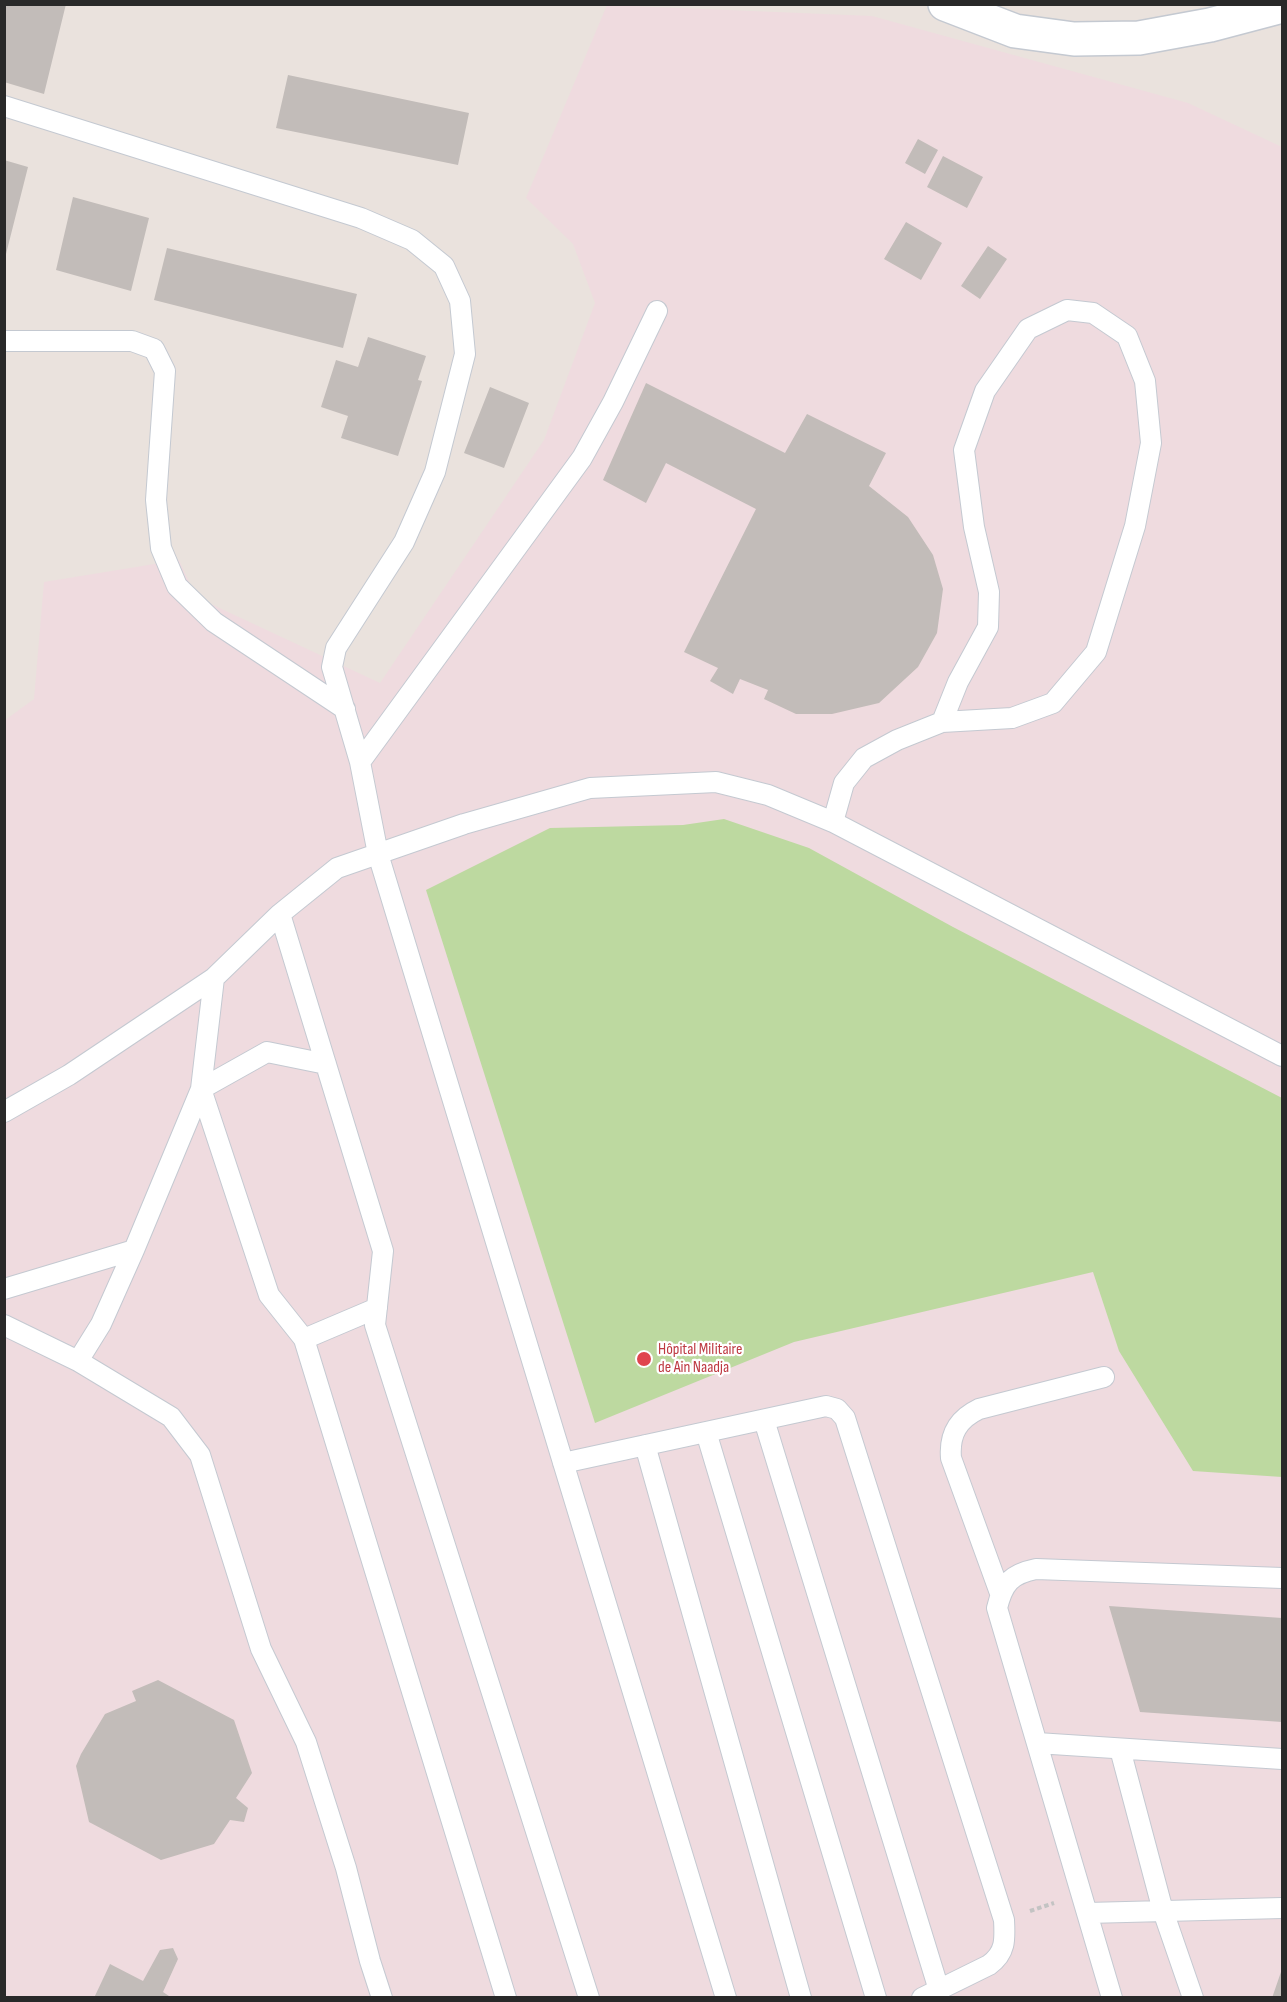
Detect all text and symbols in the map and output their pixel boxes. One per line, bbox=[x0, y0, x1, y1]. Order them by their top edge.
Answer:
place label: Hôpital Militaire de Ain Naadja bbox=[658, 1340, 742, 1378]
marker: Hôpital Militaire de Ain Naadja bbox=[635, 1350, 653, 1368]

